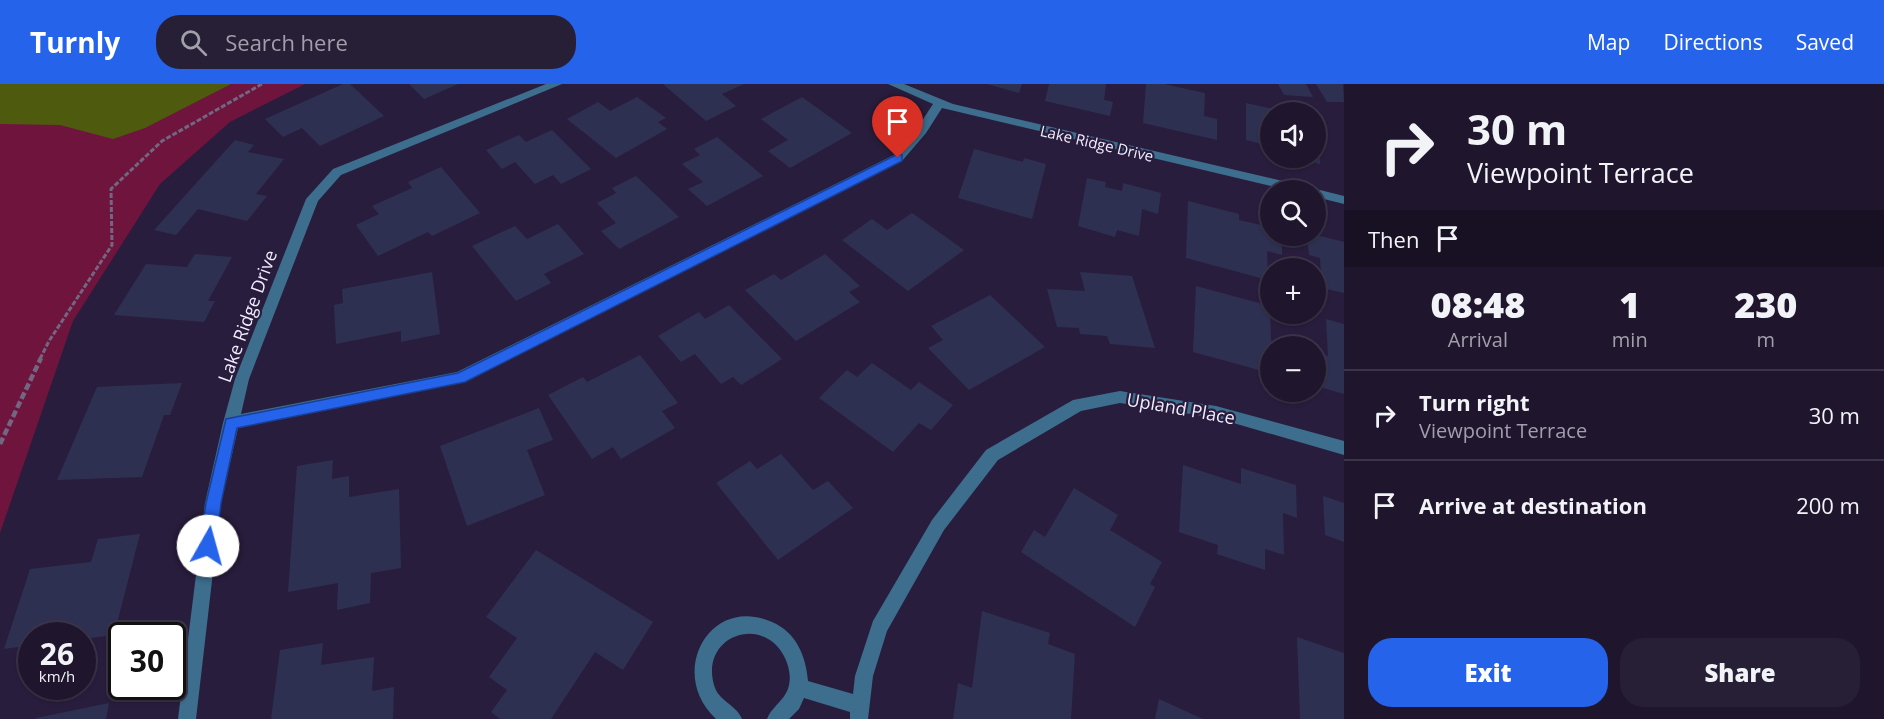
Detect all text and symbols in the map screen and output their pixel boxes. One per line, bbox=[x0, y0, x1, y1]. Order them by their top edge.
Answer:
search box bbox=[156, 15, 576, 69]
text: Turnly bbox=[30, 23, 120, 61]
icon: search bbox=[177, 26, 210, 59]
text: Search here bbox=[225, 27, 348, 57]
text: Map bbox=[1587, 28, 1630, 56]
text: Directions bbox=[1663, 28, 1763, 56]
text: Saved bbox=[1796, 28, 1854, 56]
pin bbox=[872, 96, 923, 158]
text: 30 m bbox=[1467, 100, 1567, 157]
map controls bbox=[1260, 102, 1326, 402]
button: sound bbox=[1260, 102, 1326, 168]
icon: arrive bbox=[881, 105, 914, 138]
icon: right bbox=[1368, 108, 1446, 186]
street label: Lake Ridge Drive bbox=[1038, 120, 1156, 166]
text: Viewpoint Terrace bbox=[1467, 154, 1694, 191]
button: search bbox=[1260, 180, 1326, 246]
icon: arrive bbox=[1431, 222, 1464, 255]
text: Then bbox=[1368, 224, 1419, 254]
street label: Lake Ridge Drive bbox=[212, 247, 282, 385]
button: + bbox=[1260, 258, 1326, 324]
text: 08:48 bbox=[1431, 280, 1525, 329]
text: 1 bbox=[1619, 280, 1640, 329]
text: 230 bbox=[1734, 280, 1797, 329]
text: Arrival bbox=[1448, 326, 1508, 353]
text: min bbox=[1612, 326, 1648, 353]
text: m bbox=[1757, 326, 1775, 353]
button: − bbox=[1260, 336, 1326, 402]
street label: Upland Place bbox=[1125, 387, 1237, 429]
text: Turn right bbox=[1419, 387, 1530, 417]
icon: right bbox=[1368, 399, 1401, 432]
text: 30 m bbox=[1809, 400, 1860, 430]
text: Viewpoint Terrace bbox=[1419, 417, 1587, 444]
icon: arrive bbox=[1368, 489, 1401, 522]
text: Arrive at destination bbox=[1419, 490, 1647, 520]
text: 200 m bbox=[1796, 490, 1860, 520]
position arrow bbox=[176, 514, 240, 578]
speed limit sign: 30 bbox=[108, 622, 186, 700]
text: 26 bbox=[40, 633, 74, 674]
button: Exit bbox=[1368, 638, 1608, 707]
button: Share bbox=[1620, 638, 1860, 707]
text: km/h bbox=[39, 666, 75, 686]

